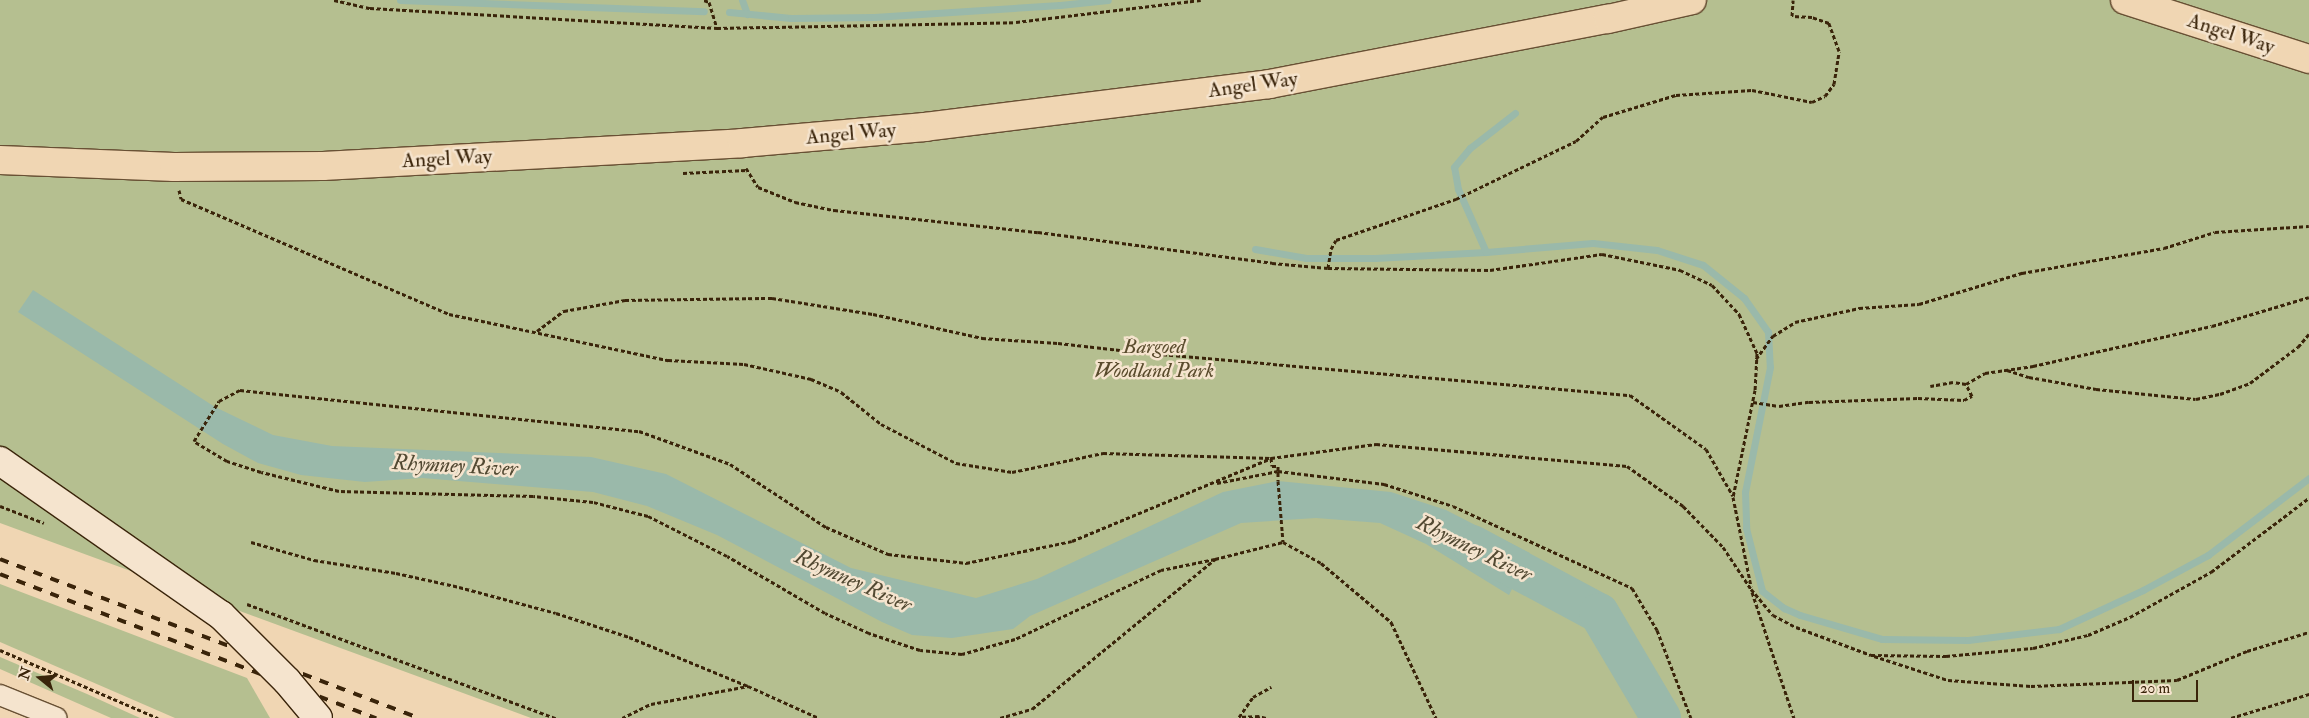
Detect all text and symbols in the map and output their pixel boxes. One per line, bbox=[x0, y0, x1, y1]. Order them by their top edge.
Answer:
street label: Angel Way bbox=[2184, 8, 2278, 60]
street label: Angel Way bbox=[1207, 66, 1299, 104]
street label: Angel Way bbox=[805, 118, 897, 150]
street label: Angel Way bbox=[401, 144, 493, 174]
park label: Bargoed Woodland Park bbox=[1094, 334, 1214, 384]
water label: Rhymney River bbox=[392, 450, 518, 482]
water label: Rhymney River bbox=[1412, 510, 1536, 588]
water label: Rhymney River bbox=[790, 543, 916, 619]
north arrow bbox=[15, 653, 65, 703]
text: N bbox=[15, 665, 35, 682]
scale bar bbox=[2134, 670, 2200, 702]
text: 20 m bbox=[2140, 679, 2170, 698]

